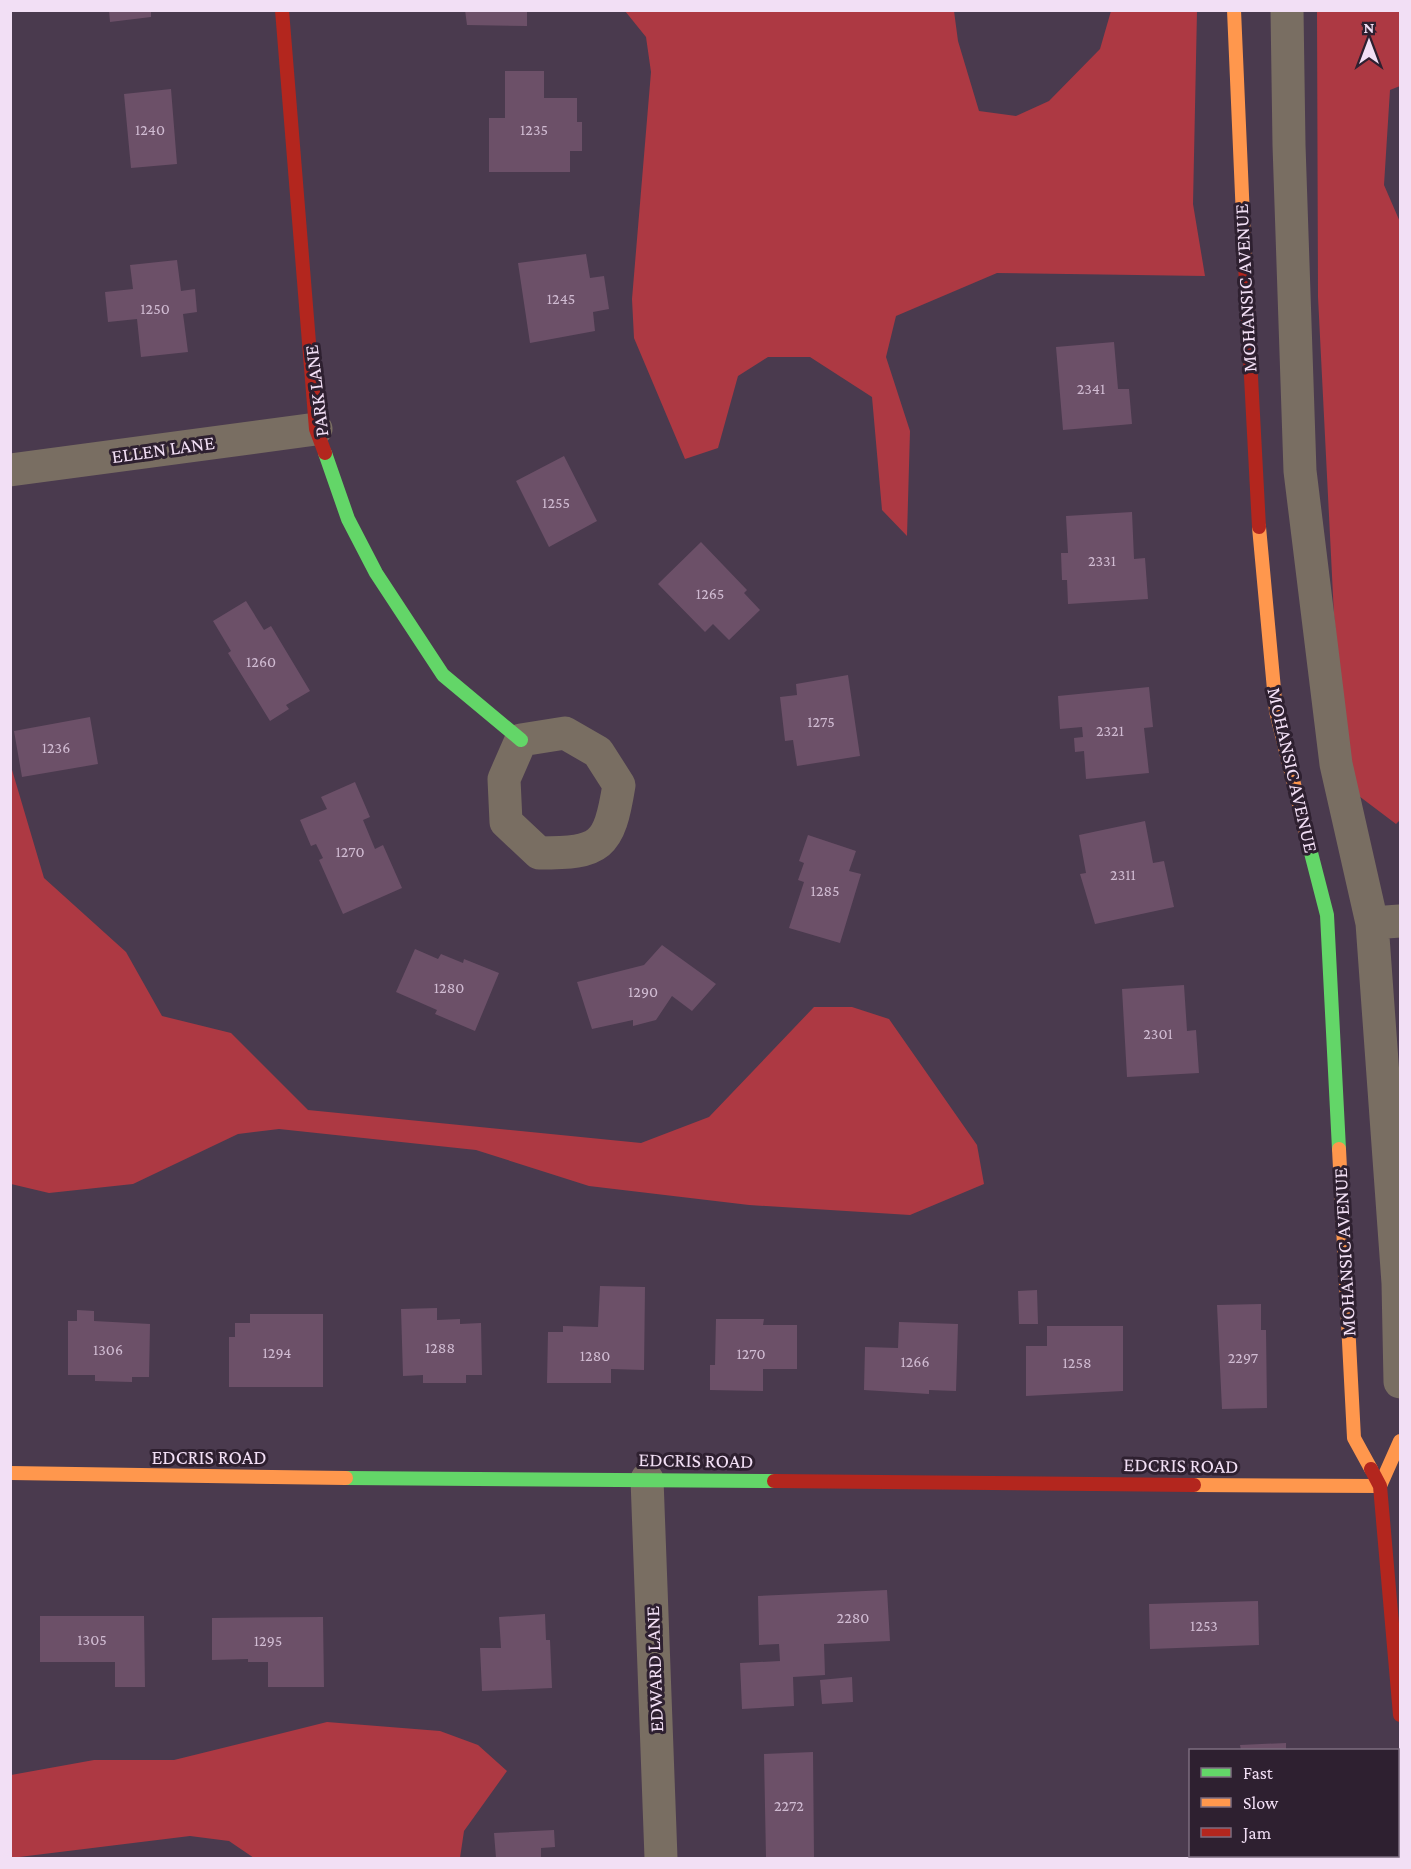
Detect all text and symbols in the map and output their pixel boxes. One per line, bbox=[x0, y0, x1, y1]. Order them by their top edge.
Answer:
north arrow bbox=[1339, 12, 1399, 72]
text: N bbox=[1364, 19, 1375, 36]
house number: 1240 bbox=[135, 121, 165, 138]
house number: 1235 bbox=[520, 121, 548, 138]
street label: MOHANSIC AVENUE bbox=[1230, 203, 1260, 373]
house number: 1245 bbox=[547, 290, 575, 307]
house number: 1250 bbox=[140, 300, 170, 317]
street label: PARK LANE bbox=[299, 344, 333, 438]
house number: 2341 bbox=[1077, 380, 1105, 397]
street label: ELLEN LANE bbox=[110, 431, 216, 467]
house number: 1255 bbox=[542, 494, 570, 511]
house number: 2331 bbox=[1088, 552, 1116, 569]
house number: 1265 bbox=[696, 585, 724, 602]
house number: 1260 bbox=[246, 653, 276, 670]
street label: MOHANSIC AVENUE bbox=[1263, 685, 1323, 855]
house number: 1275 bbox=[807, 713, 835, 730]
house number: 2321 bbox=[1096, 722, 1124, 739]
house number: 1236 bbox=[42, 739, 70, 756]
house number: 1270 bbox=[336, 843, 364, 860]
house number: 2311 bbox=[1110, 866, 1136, 883]
house number: 1285 bbox=[811, 882, 839, 899]
house number: 1280 bbox=[434, 979, 464, 996]
house number: 1290 bbox=[628, 983, 658, 1000]
house number: 2301 bbox=[1143, 1025, 1173, 1042]
street label: MOHANSIC AVENUE bbox=[1329, 1167, 1359, 1337]
house number: 1288 bbox=[425, 1339, 455, 1356]
house number: 1306 bbox=[93, 1341, 123, 1358]
house number: 1294 bbox=[262, 1344, 292, 1361]
house number: 1270 bbox=[737, 1345, 765, 1362]
house number: 1280 bbox=[580, 1347, 610, 1364]
house number: 2297 bbox=[1228, 1349, 1259, 1366]
house number: 1266 bbox=[900, 1353, 930, 1370]
house number: 1258 bbox=[1062, 1354, 1092, 1371]
street label: EDCRIS ROAD bbox=[151, 1446, 267, 1468]
street label: EDCRIS ROAD bbox=[638, 1448, 754, 1472]
street label: EDCRIS ROAD bbox=[1123, 1453, 1239, 1477]
street label: EDWARD LANE bbox=[641, 1605, 667, 1733]
house number: 2280 bbox=[837, 1609, 869, 1626]
house number: 1253 bbox=[1190, 1617, 1218, 1634]
house number: 1305 bbox=[77, 1631, 107, 1648]
house number: 1295 bbox=[254, 1632, 282, 1649]
legend bbox=[1189, 1749, 1399, 1857]
text: Fast bbox=[1243, 1763, 1274, 1783]
text: Slow bbox=[1243, 1793, 1279, 1813]
house number: 2272 bbox=[774, 1797, 804, 1814]
text: Jam bbox=[1241, 1823, 1272, 1843]

